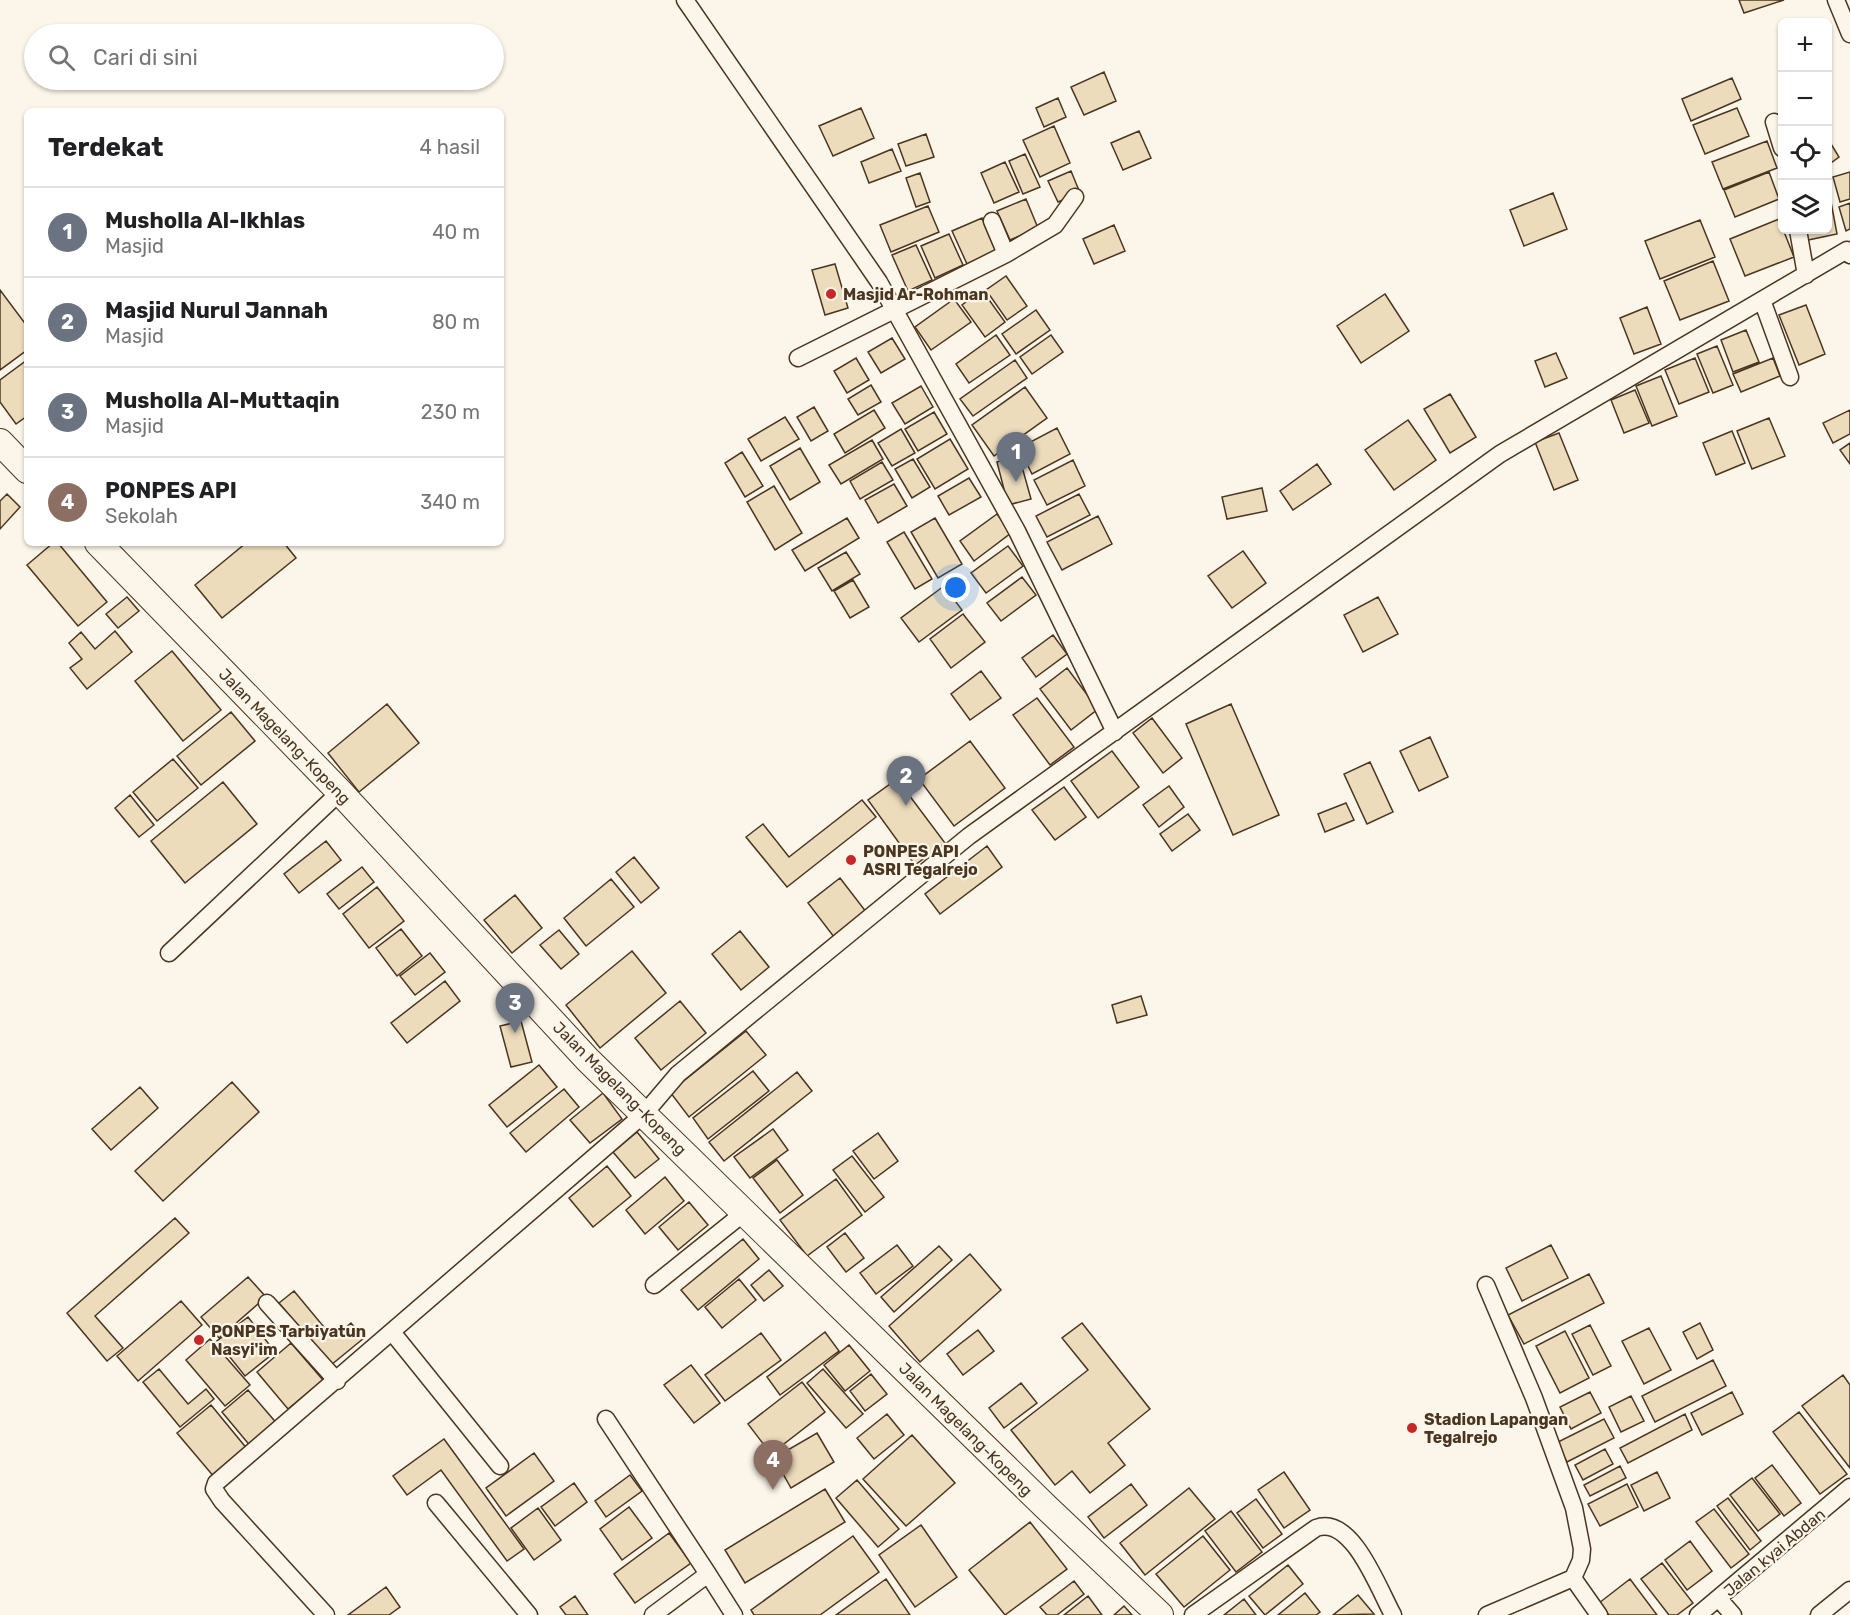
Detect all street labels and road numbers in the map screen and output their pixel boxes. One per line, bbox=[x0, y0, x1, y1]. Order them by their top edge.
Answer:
street label: Jalan Magelang-Kopeng bbox=[215, 665, 354, 808]
street label: Jalan Magelang-Kopeng bbox=[549, 1018, 690, 1159]
street label: Jalan Magelang-Kopeng bbox=[895, 1359, 1036, 1500]
street label: Jalan kyai Abdan bbox=[1720, 1504, 1829, 1600]

